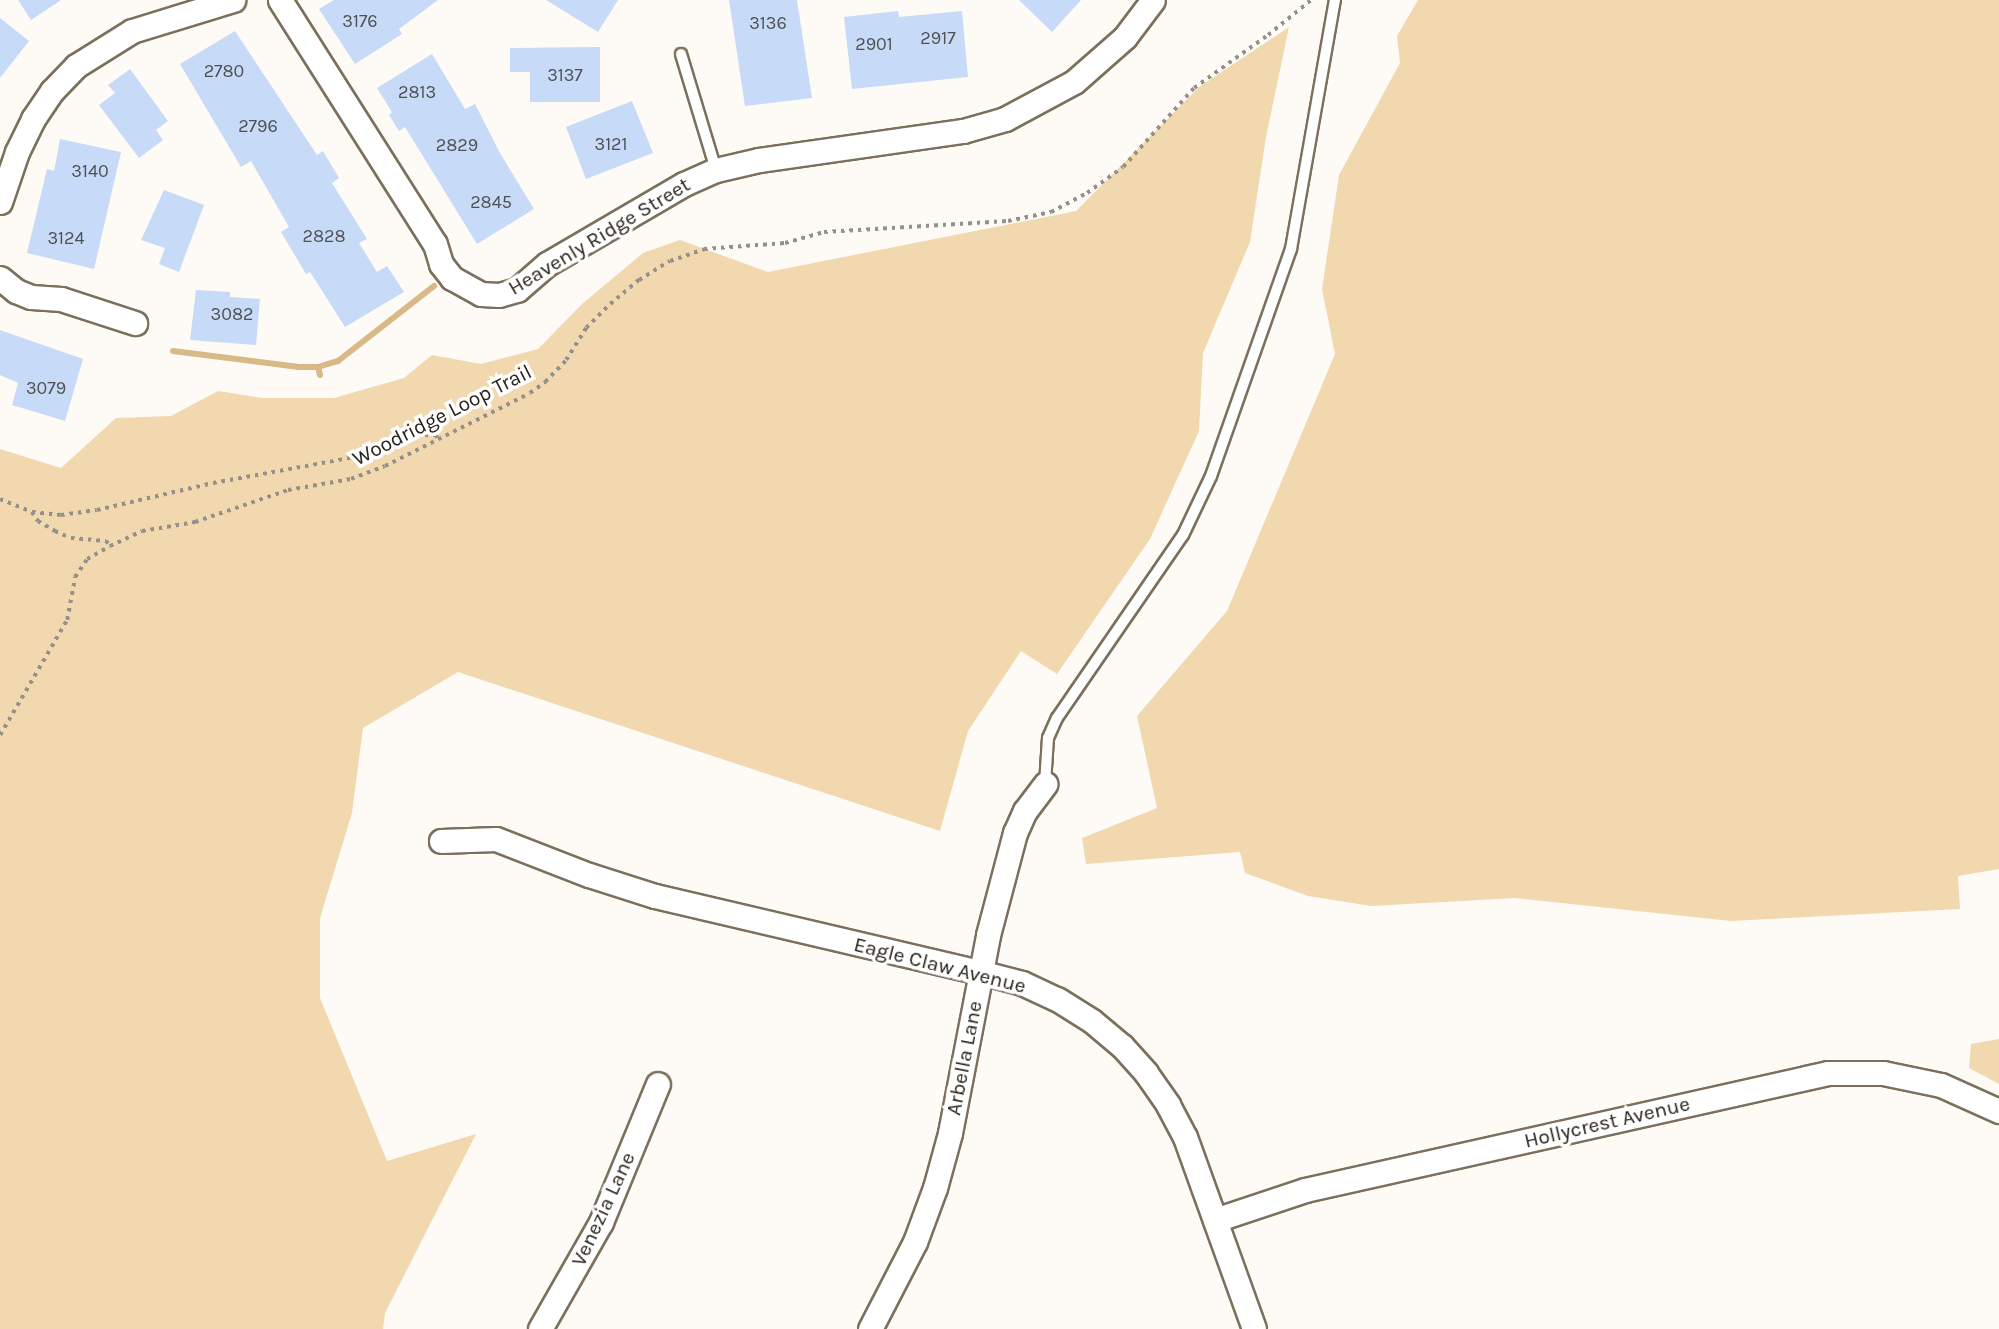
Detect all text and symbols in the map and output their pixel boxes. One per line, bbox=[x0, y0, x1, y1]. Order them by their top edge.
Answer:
house number: 3176 bbox=[342, 10, 378, 32]
house number: 3136 bbox=[749, 12, 787, 34]
house number: 2917 bbox=[920, 27, 956, 49]
house number: 2901 bbox=[855, 33, 893, 55]
house number: 2780 bbox=[204, 60, 244, 82]
house number: 3137 bbox=[547, 64, 583, 86]
house number: 2813 bbox=[398, 81, 436, 103]
house number: 2796 bbox=[238, 115, 278, 137]
house number: 3121 bbox=[595, 133, 627, 155]
house number: 2829 bbox=[436, 134, 478, 156]
house number: 3140 bbox=[71, 160, 109, 182]
street label: Heavenly Ridge Street bbox=[503, 172, 695, 300]
house number: 2845 bbox=[470, 191, 512, 213]
house number: 2828 bbox=[303, 225, 345, 247]
house number: 3124 bbox=[47, 227, 85, 249]
house number: 3082 bbox=[211, 303, 253, 325]
street label: Woodridge Loop Trail bbox=[348, 359, 536, 471]
house number: 3079 bbox=[26, 377, 66, 399]
street label: Eagle Claw Avenue bbox=[851, 931, 1029, 999]
street label: Arbella Lane bbox=[941, 999, 987, 1117]
street label: Hollycrest Avenue bbox=[1522, 1091, 1692, 1153]
street label: Venezia Lane bbox=[566, 1148, 640, 1270]

